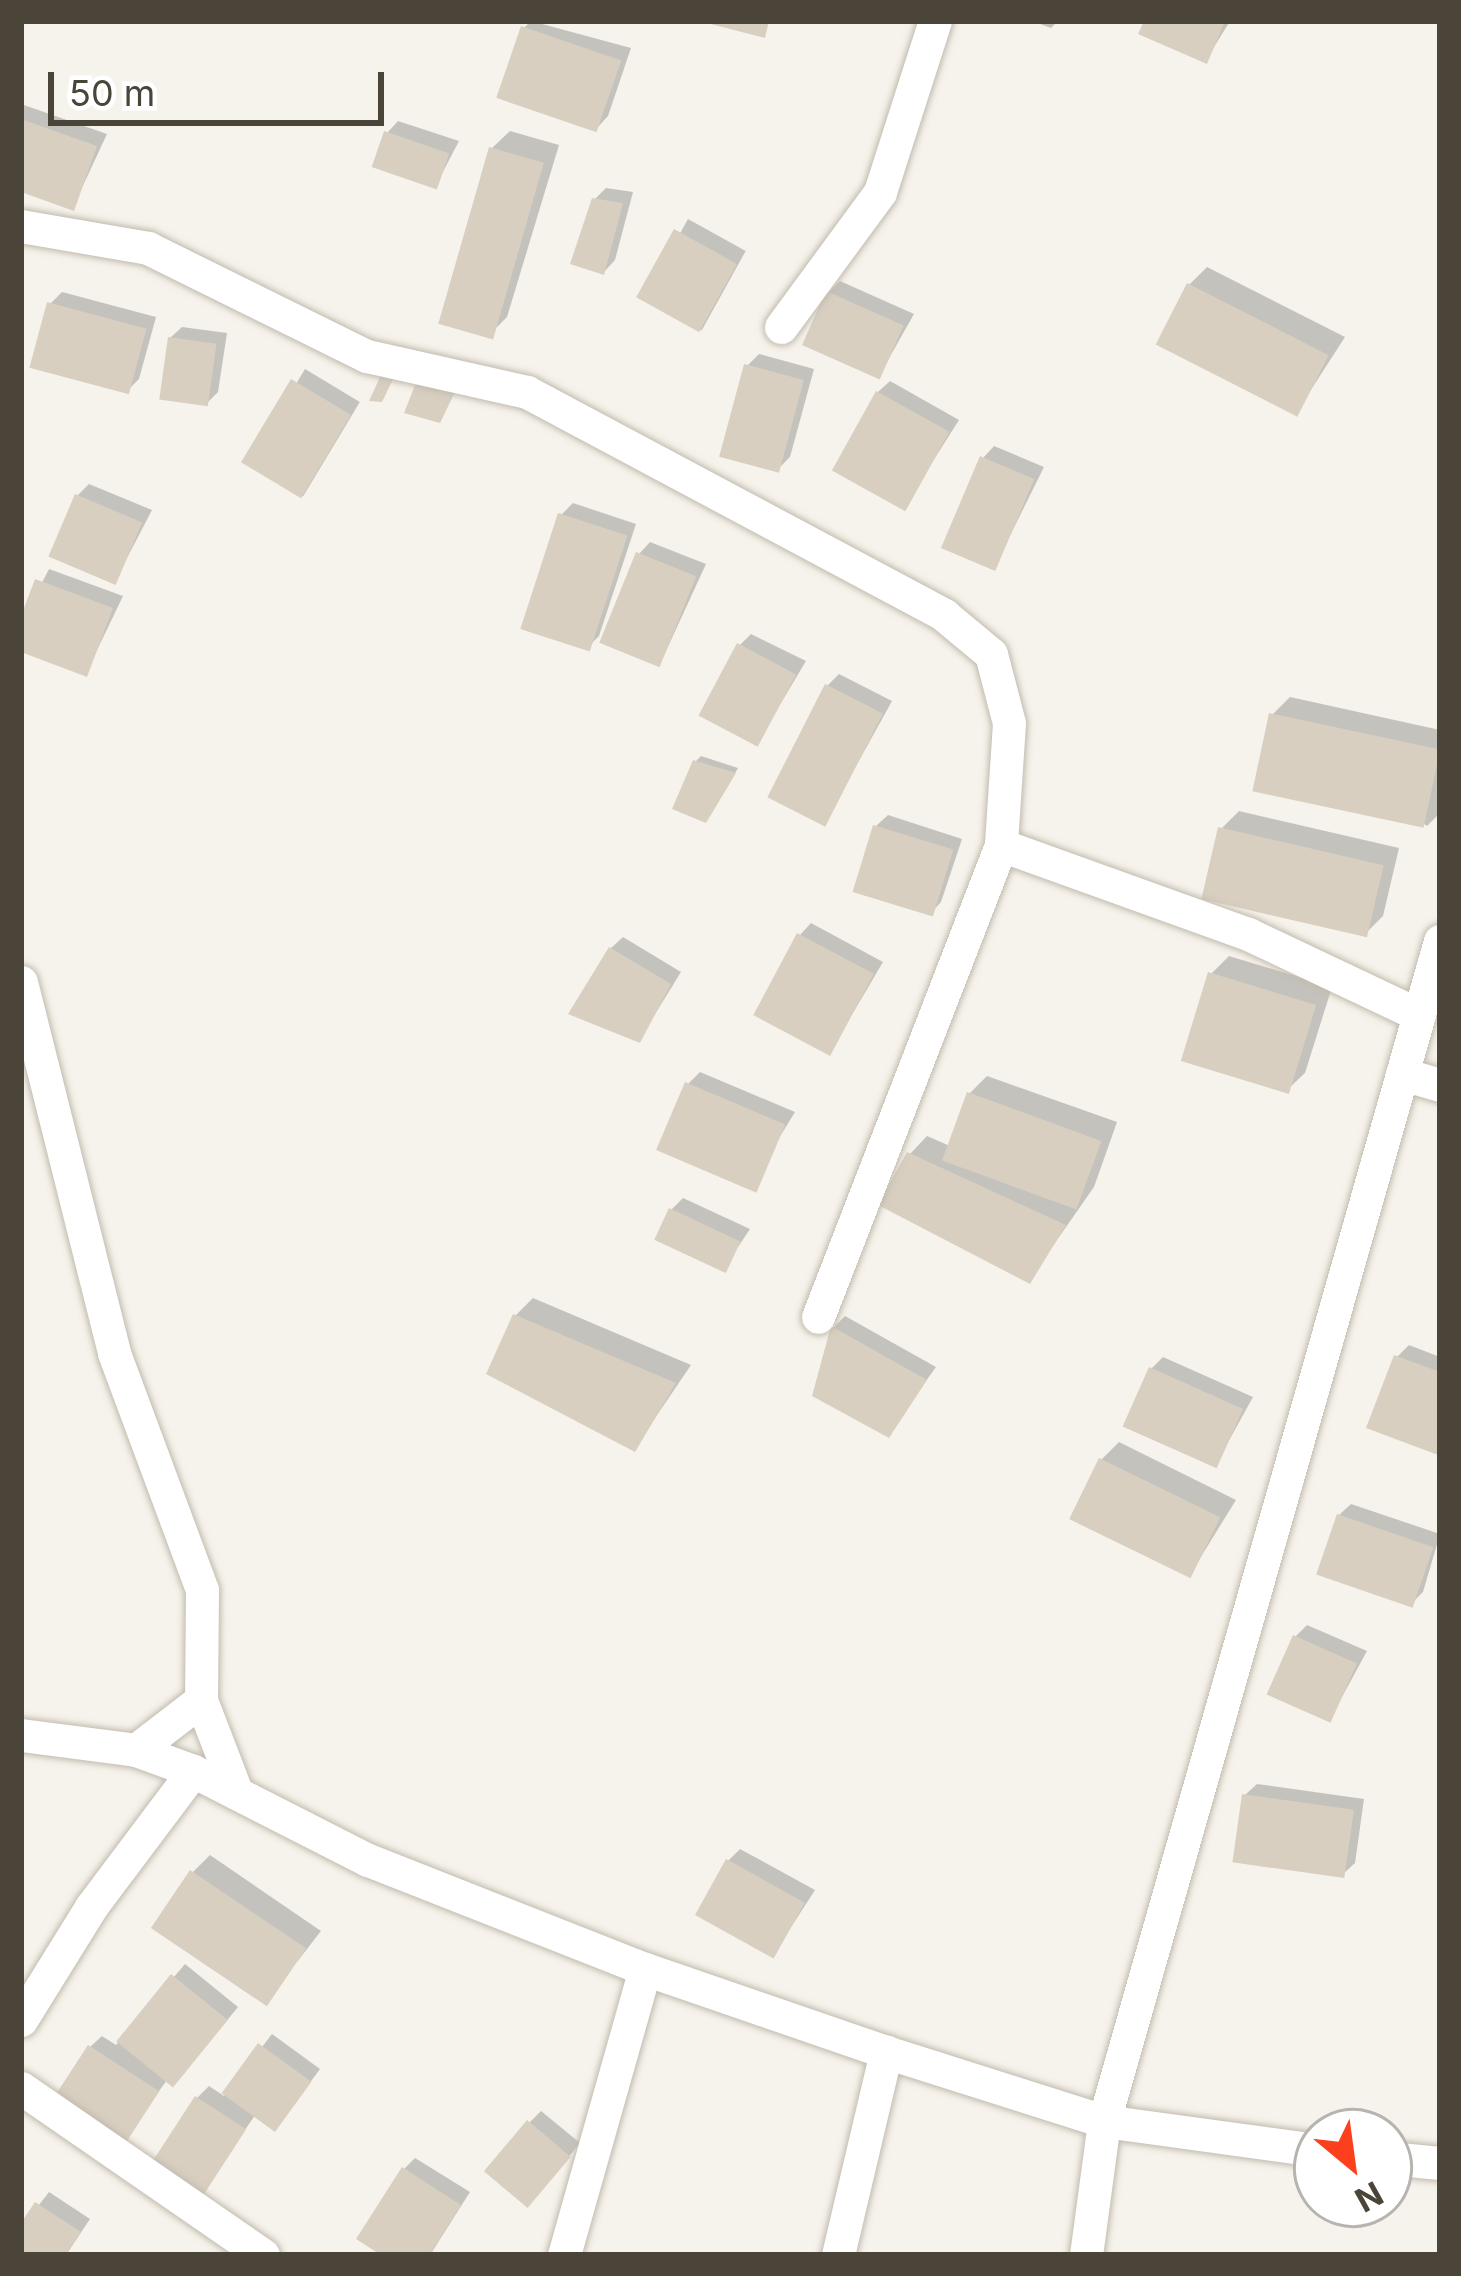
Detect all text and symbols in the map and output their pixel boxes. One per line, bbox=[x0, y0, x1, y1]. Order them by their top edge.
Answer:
scale bar bbox=[54, 48, 390, 122]
text: 50 m bbox=[69, 71, 155, 115]
north arrow bbox=[1293, 2108, 1413, 2228]
text: N bbox=[1348, 2173, 1390, 2220]

